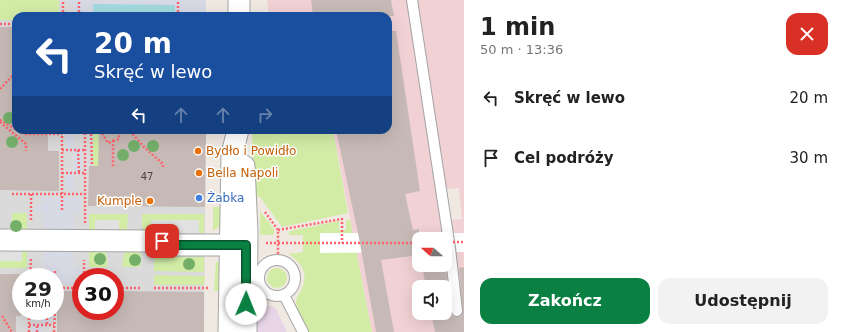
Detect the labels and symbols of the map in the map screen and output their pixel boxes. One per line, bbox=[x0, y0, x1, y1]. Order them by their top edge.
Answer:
place label: Bydło i Powidło bbox=[206, 144, 296, 158]
marker: Bydło i Powidło bbox=[193, 146, 203, 156]
place label: Bella Napoli bbox=[207, 166, 278, 180]
marker: Bella Napoli bbox=[194, 168, 204, 178]
house number: 47 bbox=[141, 171, 153, 182]
place label: Żabka bbox=[207, 190, 244, 205]
marker: Żabka bbox=[194, 193, 204, 203]
place label: Kumple bbox=[97, 194, 142, 208]
marker: Kumple bbox=[145, 196, 155, 206]
pin bbox=[145, 224, 179, 258]
north arrow bbox=[412, 232, 452, 272]
speed limit sign: 30 bbox=[72, 268, 124, 320]
position arrow bbox=[225, 283, 267, 325]

